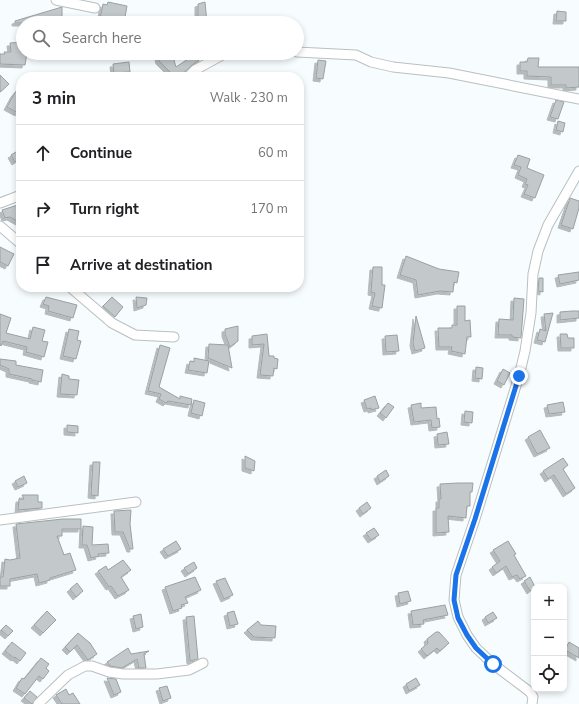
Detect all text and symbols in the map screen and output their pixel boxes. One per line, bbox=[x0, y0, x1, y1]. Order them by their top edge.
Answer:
search box bbox=[16, 16, 304, 60]
icon: search bbox=[30, 27, 52, 49]
text: Search here bbox=[62, 28, 142, 48]
text: 3 min bbox=[32, 87, 76, 110]
text: Walk · 230 m bbox=[210, 89, 288, 107]
icon: ahead bbox=[32, 142, 54, 164]
text: Continue bbox=[70, 143, 132, 163]
text: 60 m bbox=[258, 144, 288, 162]
icon: right bbox=[32, 198, 54, 220]
text: Turn right bbox=[70, 199, 139, 219]
text: 170 m bbox=[250, 200, 288, 218]
icon: arrive bbox=[32, 254, 54, 276]
text: Arrive at destination bbox=[70, 255, 213, 275]
route end bbox=[510, 367, 528, 385]
map controls bbox=[531, 584, 567, 692]
button: + bbox=[531, 584, 567, 620]
button: − bbox=[531, 620, 567, 656]
route start bbox=[484, 655, 502, 673]
button: locate bbox=[531, 656, 567, 692]

